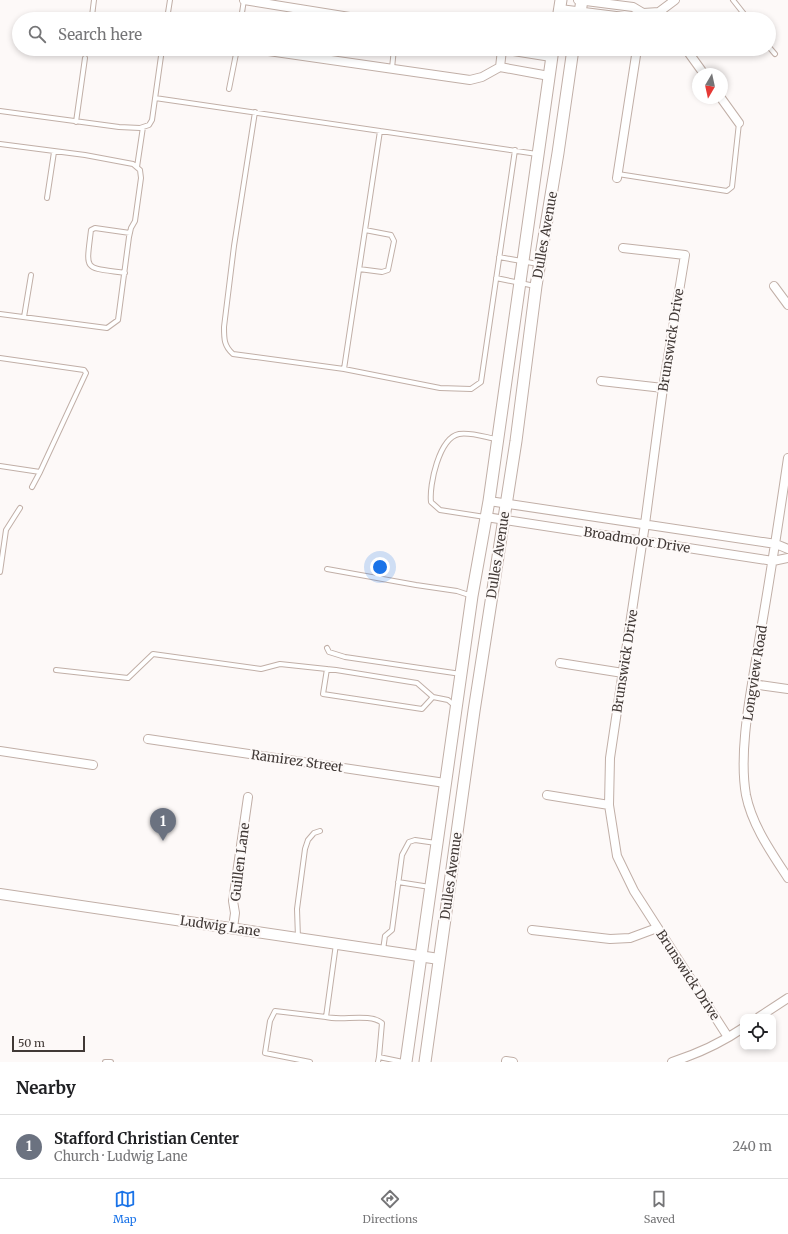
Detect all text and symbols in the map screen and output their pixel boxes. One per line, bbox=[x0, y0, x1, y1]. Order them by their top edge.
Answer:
search box bbox=[12, 12, 776, 56]
icon: search bbox=[26, 23, 48, 45]
text: Search here bbox=[58, 25, 142, 44]
north arrow bbox=[692, 68, 728, 104]
street label: Dulles Avenue bbox=[529, 190, 561, 280]
street label: Brunswick Drive bbox=[654, 287, 688, 393]
street label: Dulles Avenue bbox=[483, 510, 513, 600]
street label: Broadmoor Drive bbox=[582, 523, 692, 557]
your location bbox=[370, 557, 390, 577]
street label: Brunswick Drive bbox=[608, 608, 642, 714]
street label: Longview Road bbox=[739, 624, 771, 722]
street label: Ramirez Street bbox=[250, 746, 344, 776]
pin: 1 bbox=[150, 808, 176, 841]
street label: Guillen Lane bbox=[227, 822, 253, 902]
street label: Dulles Avenue bbox=[436, 831, 466, 921]
street label: Ludwig Lane bbox=[179, 912, 261, 940]
street label: Brunswick Drive bbox=[652, 927, 724, 1024]
map controls bbox=[740, 1014, 776, 1050]
button: locate bbox=[740, 1014, 776, 1050]
scale bar bbox=[12, 1034, 85, 1053]
text: 50 m bbox=[18, 1036, 45, 1050]
text: Nearby bbox=[16, 1077, 76, 1099]
text: Stafford Christian Center bbox=[54, 1129, 239, 1148]
text: 1 bbox=[26, 1138, 32, 1155]
text: 240 m bbox=[732, 1138, 772, 1155]
text: Church · Ludwig Lane bbox=[54, 1148, 188, 1165]
tab: Map bbox=[113, 1188, 137, 1226]
tab: Directions bbox=[363, 1188, 418, 1226]
tab: Saved bbox=[644, 1188, 675, 1226]

